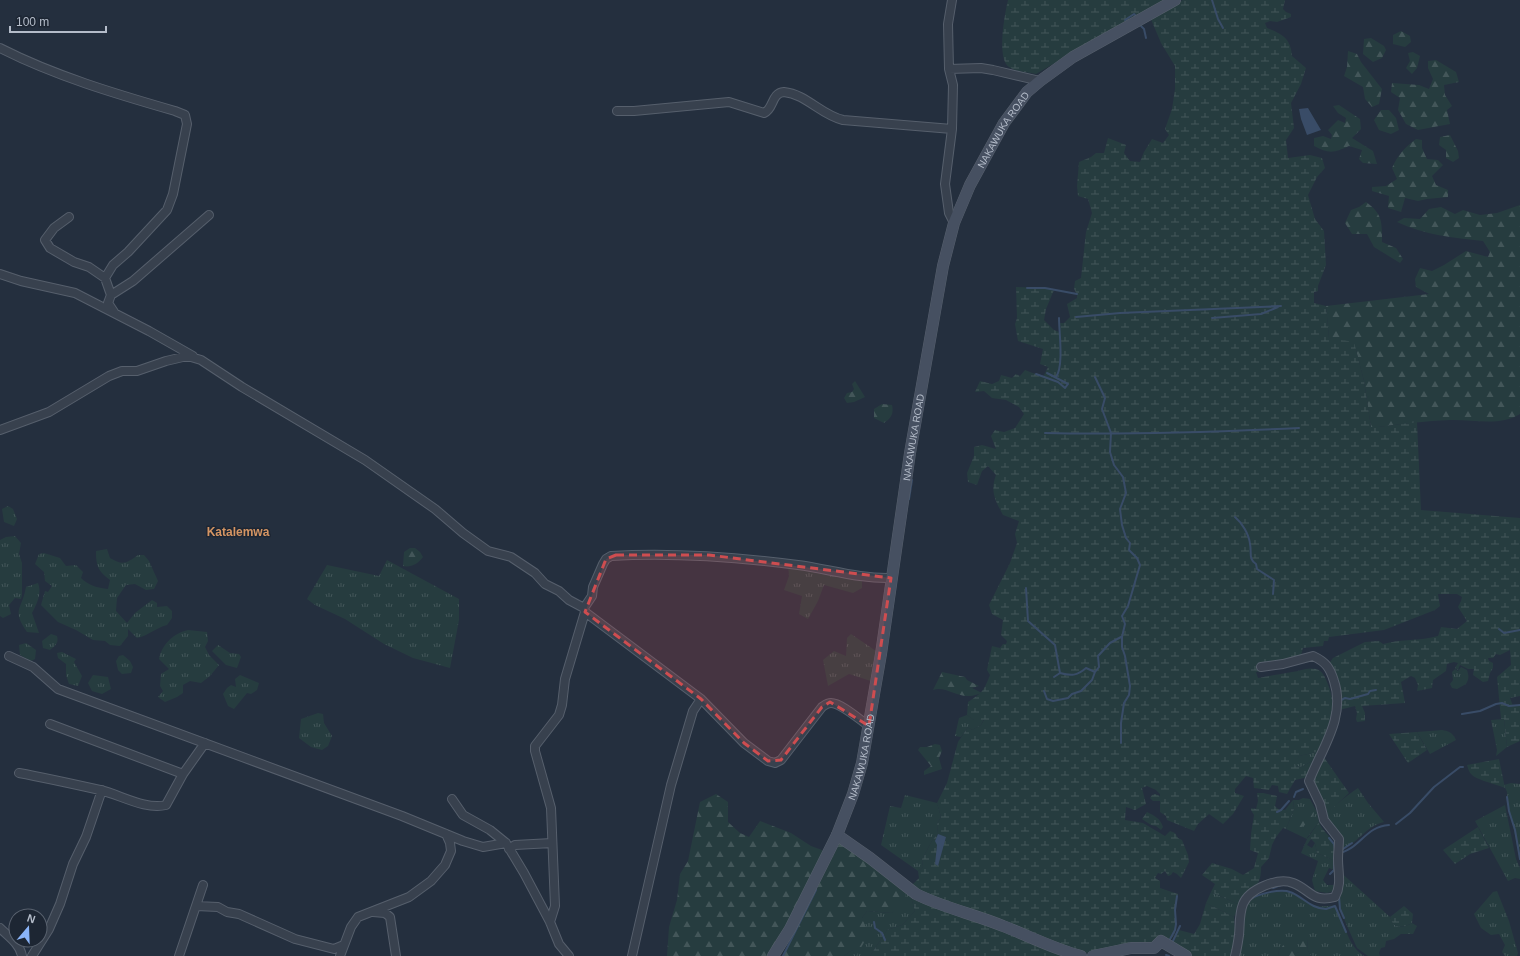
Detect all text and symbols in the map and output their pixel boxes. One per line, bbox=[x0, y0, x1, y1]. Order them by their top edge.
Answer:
scale bar bbox=[10, 8, 106, 34]
text: 100 m bbox=[16, 15, 49, 29]
street label: NAKAWUKA ROAD bbox=[975, 89, 1031, 170]
street label: NAKAWUKA ROAD bbox=[901, 393, 926, 482]
district label: Katalemwa bbox=[207, 525, 270, 539]
street label: NAKAWUKA ROAD bbox=[846, 713, 876, 802]
north arrow bbox=[8, 908, 48, 948]
text: N bbox=[26, 912, 37, 926]

